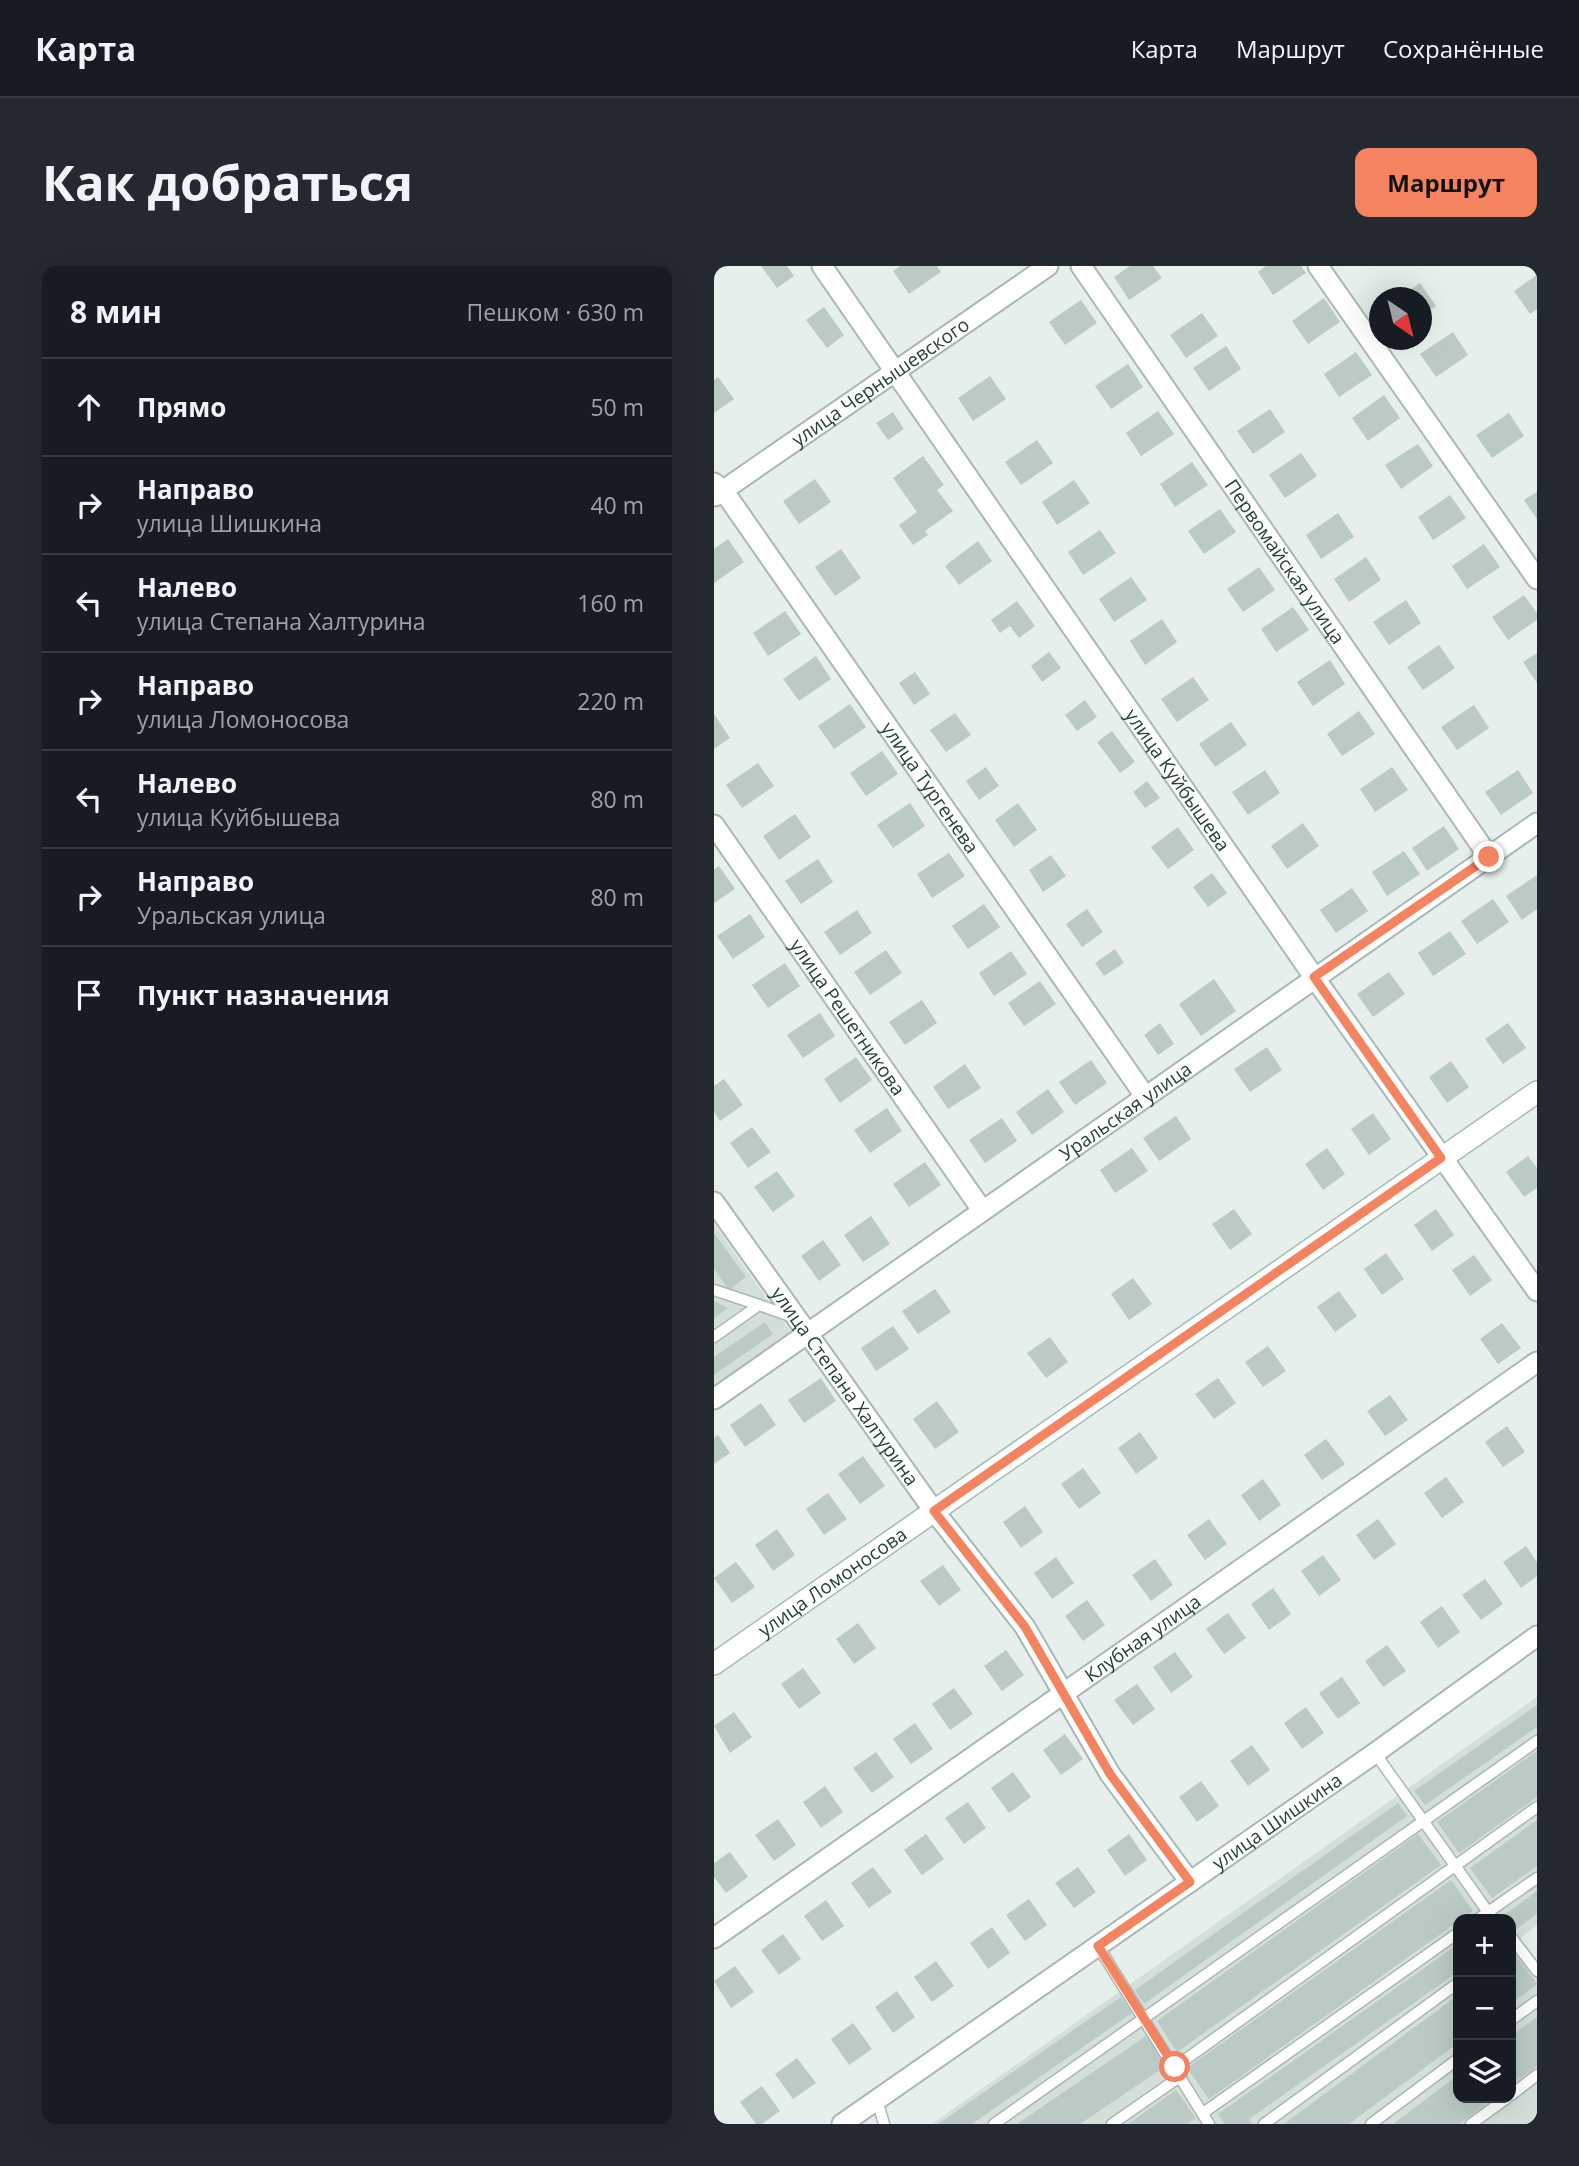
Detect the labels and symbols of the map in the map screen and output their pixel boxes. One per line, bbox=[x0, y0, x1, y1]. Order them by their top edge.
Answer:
north arrow bbox=[1369, 287, 1432, 350]
street label: улица Чернышевского bbox=[786, 311, 974, 452]
street label: Первомайская улица bbox=[1219, 474, 1351, 649]
street label: улица Куйбышева bbox=[1119, 703, 1236, 856]
street label: улица Тургенева bbox=[875, 717, 985, 858]
route end bbox=[1473, 841, 1504, 872]
street label: улица Решетникова bbox=[784, 934, 911, 1101]
street label: Уральская улица bbox=[1054, 1056, 1197, 1167]
street label: улица Степана Халтурина bbox=[765, 1281, 925, 1491]
street label: улица Ломоносова bbox=[753, 1521, 912, 1643]
street label: Клубная улица bbox=[1079, 1588, 1206, 1688]
street label: улица Шишкина bbox=[1207, 1767, 1347, 1876]
route start bbox=[1159, 2051, 1190, 2082]

